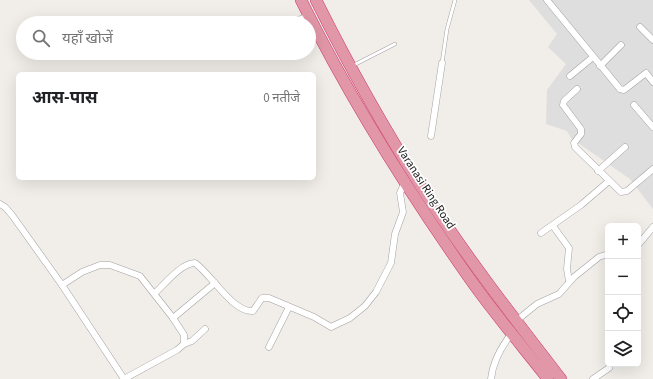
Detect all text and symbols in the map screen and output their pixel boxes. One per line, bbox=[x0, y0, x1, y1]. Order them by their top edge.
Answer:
search box bbox=[16, 16, 316, 60]
icon: search bbox=[30, 27, 52, 49]
text: यहाँ खोजें bbox=[62, 28, 113, 49]
text: आस-पास bbox=[32, 86, 98, 110]
text: 0 नतीजे bbox=[263, 89, 300, 107]
street label: Varanasi Ring Road bbox=[393, 143, 459, 233]
map controls bbox=[605, 223, 641, 367]
button: + bbox=[605, 223, 641, 259]
button: − bbox=[605, 259, 641, 295]
button: locate bbox=[605, 295, 641, 331]
button: layers bbox=[605, 331, 641, 367]

